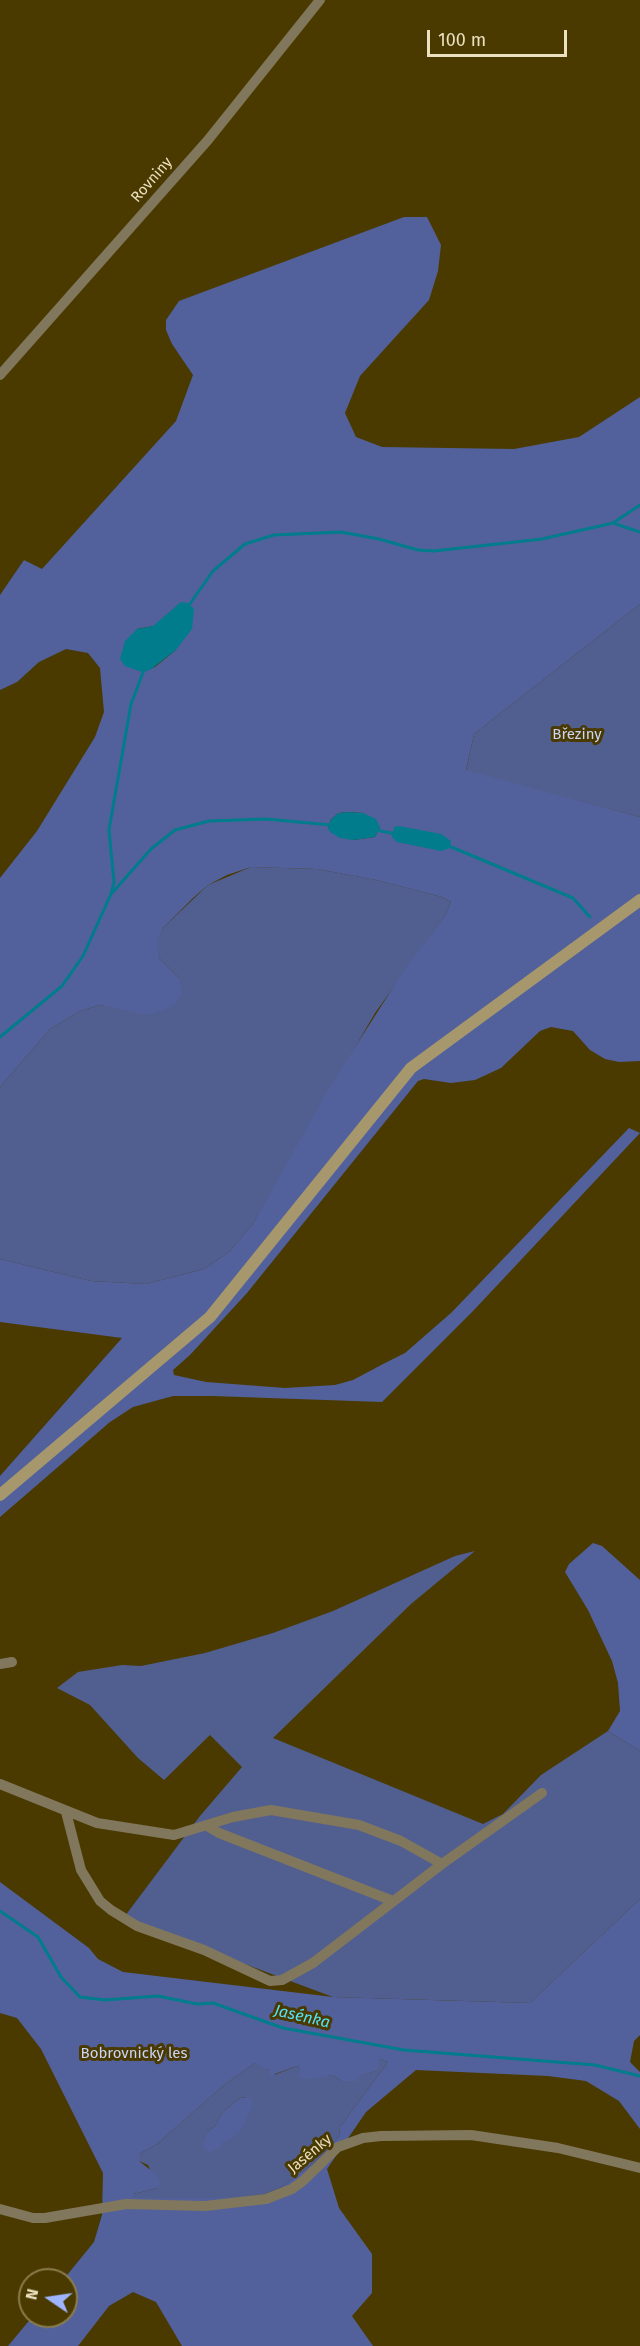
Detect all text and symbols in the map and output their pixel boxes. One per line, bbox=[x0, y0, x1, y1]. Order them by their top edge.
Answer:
scale bar bbox=[430, 18, 570, 56]
text: 100 m bbox=[438, 29, 486, 51]
street label: Rovniny bbox=[127, 154, 177, 206]
park label: Březiny bbox=[552, 726, 602, 744]
water label: Jasénka bbox=[272, 2001, 332, 2033]
park label: Bobrovnický les bbox=[81, 2045, 187, 2063]
street label: Jasénky bbox=[284, 2131, 336, 2177]
north arrow bbox=[18, 2268, 78, 2328]
text: N bbox=[21, 2287, 42, 2302]

